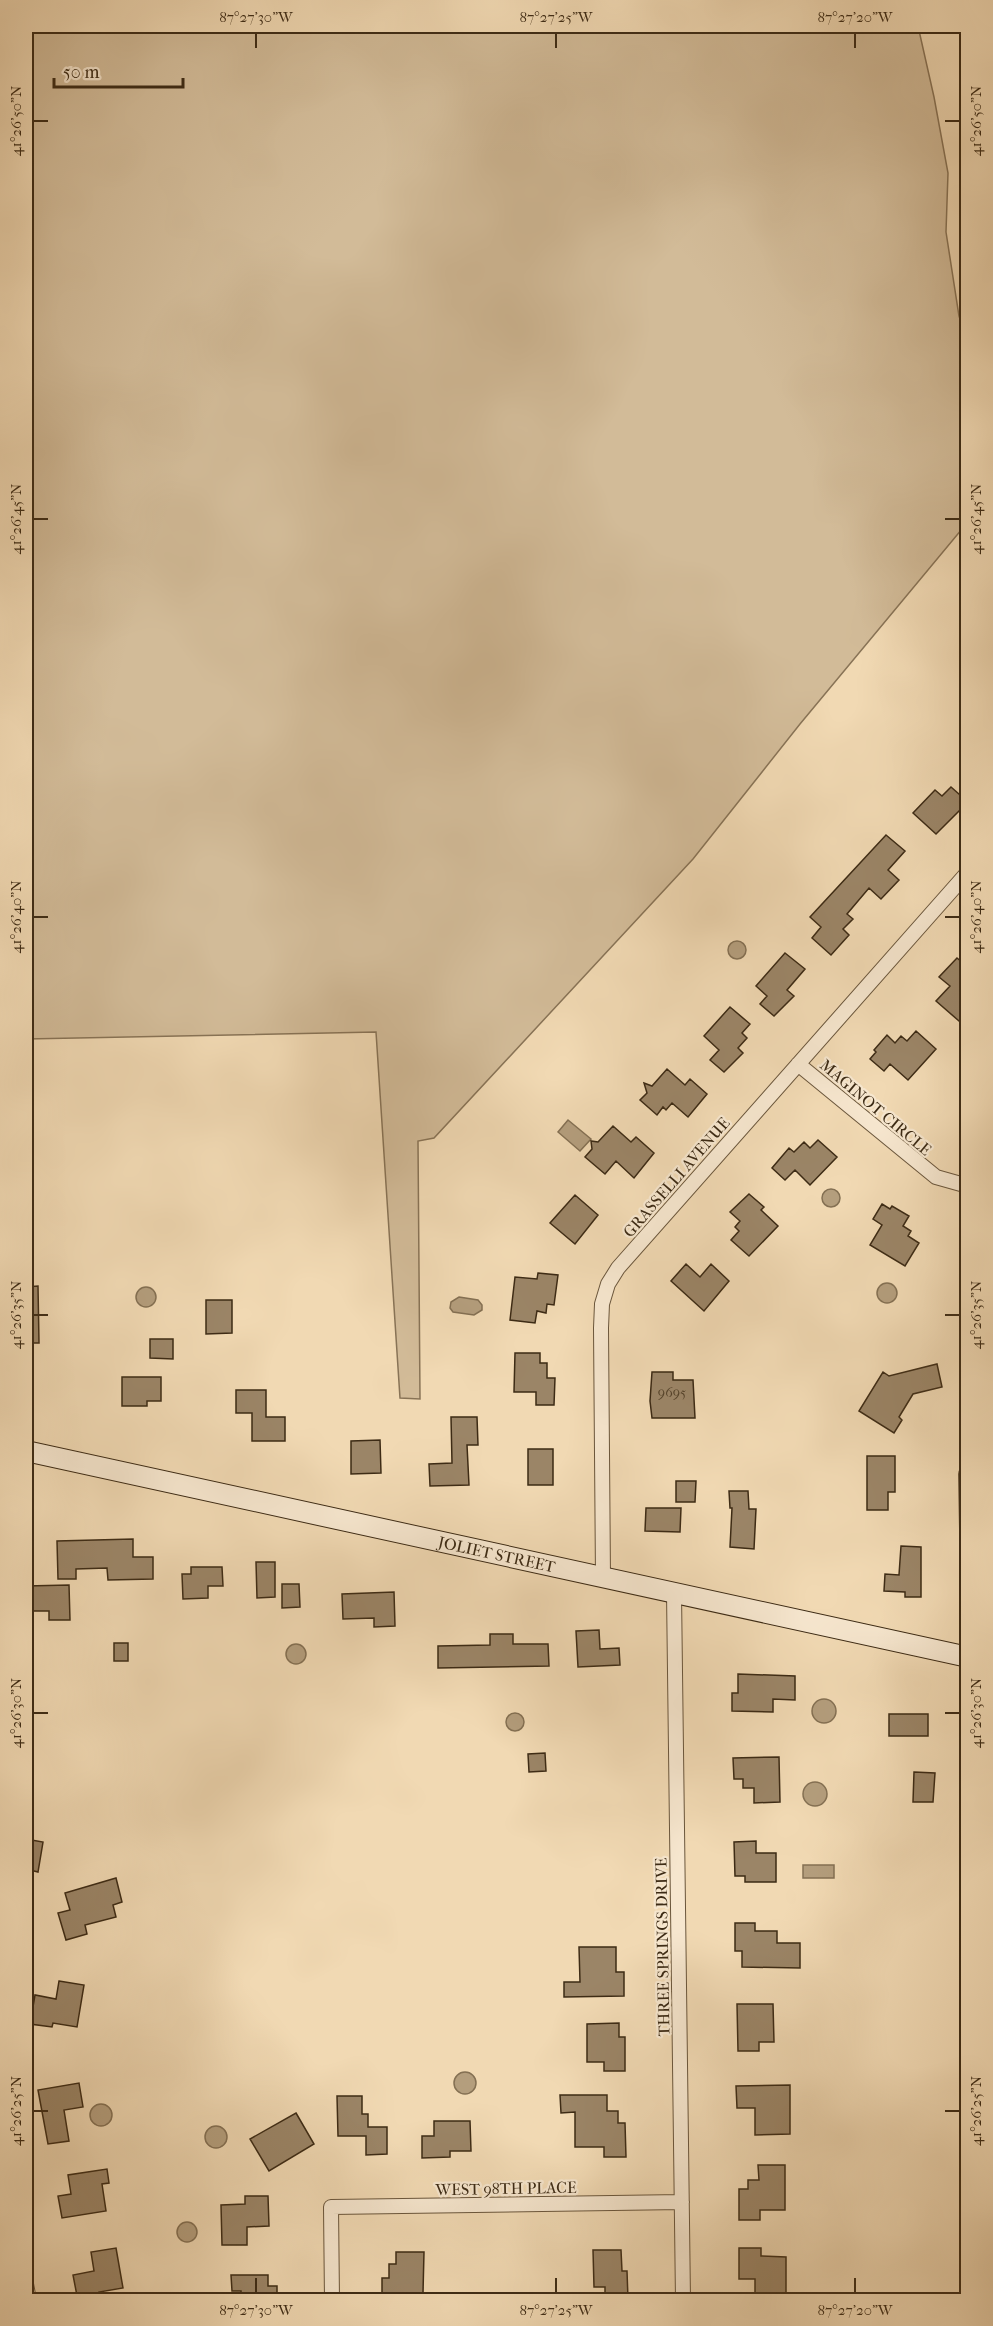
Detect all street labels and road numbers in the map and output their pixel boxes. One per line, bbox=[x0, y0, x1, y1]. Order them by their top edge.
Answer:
street label: MAGINOT CIRCLE bbox=[816, 1055, 935, 1160]
street label: GRASSELLI AVENUE bbox=[619, 1113, 734, 1241]
street label: JOLIET STREET bbox=[435, 1532, 557, 1577]
street label: THREE SPRINGS DRIVE bbox=[651, 1857, 674, 2037]
street label: WEST 98TH PLACE bbox=[434, 2178, 577, 2199]

